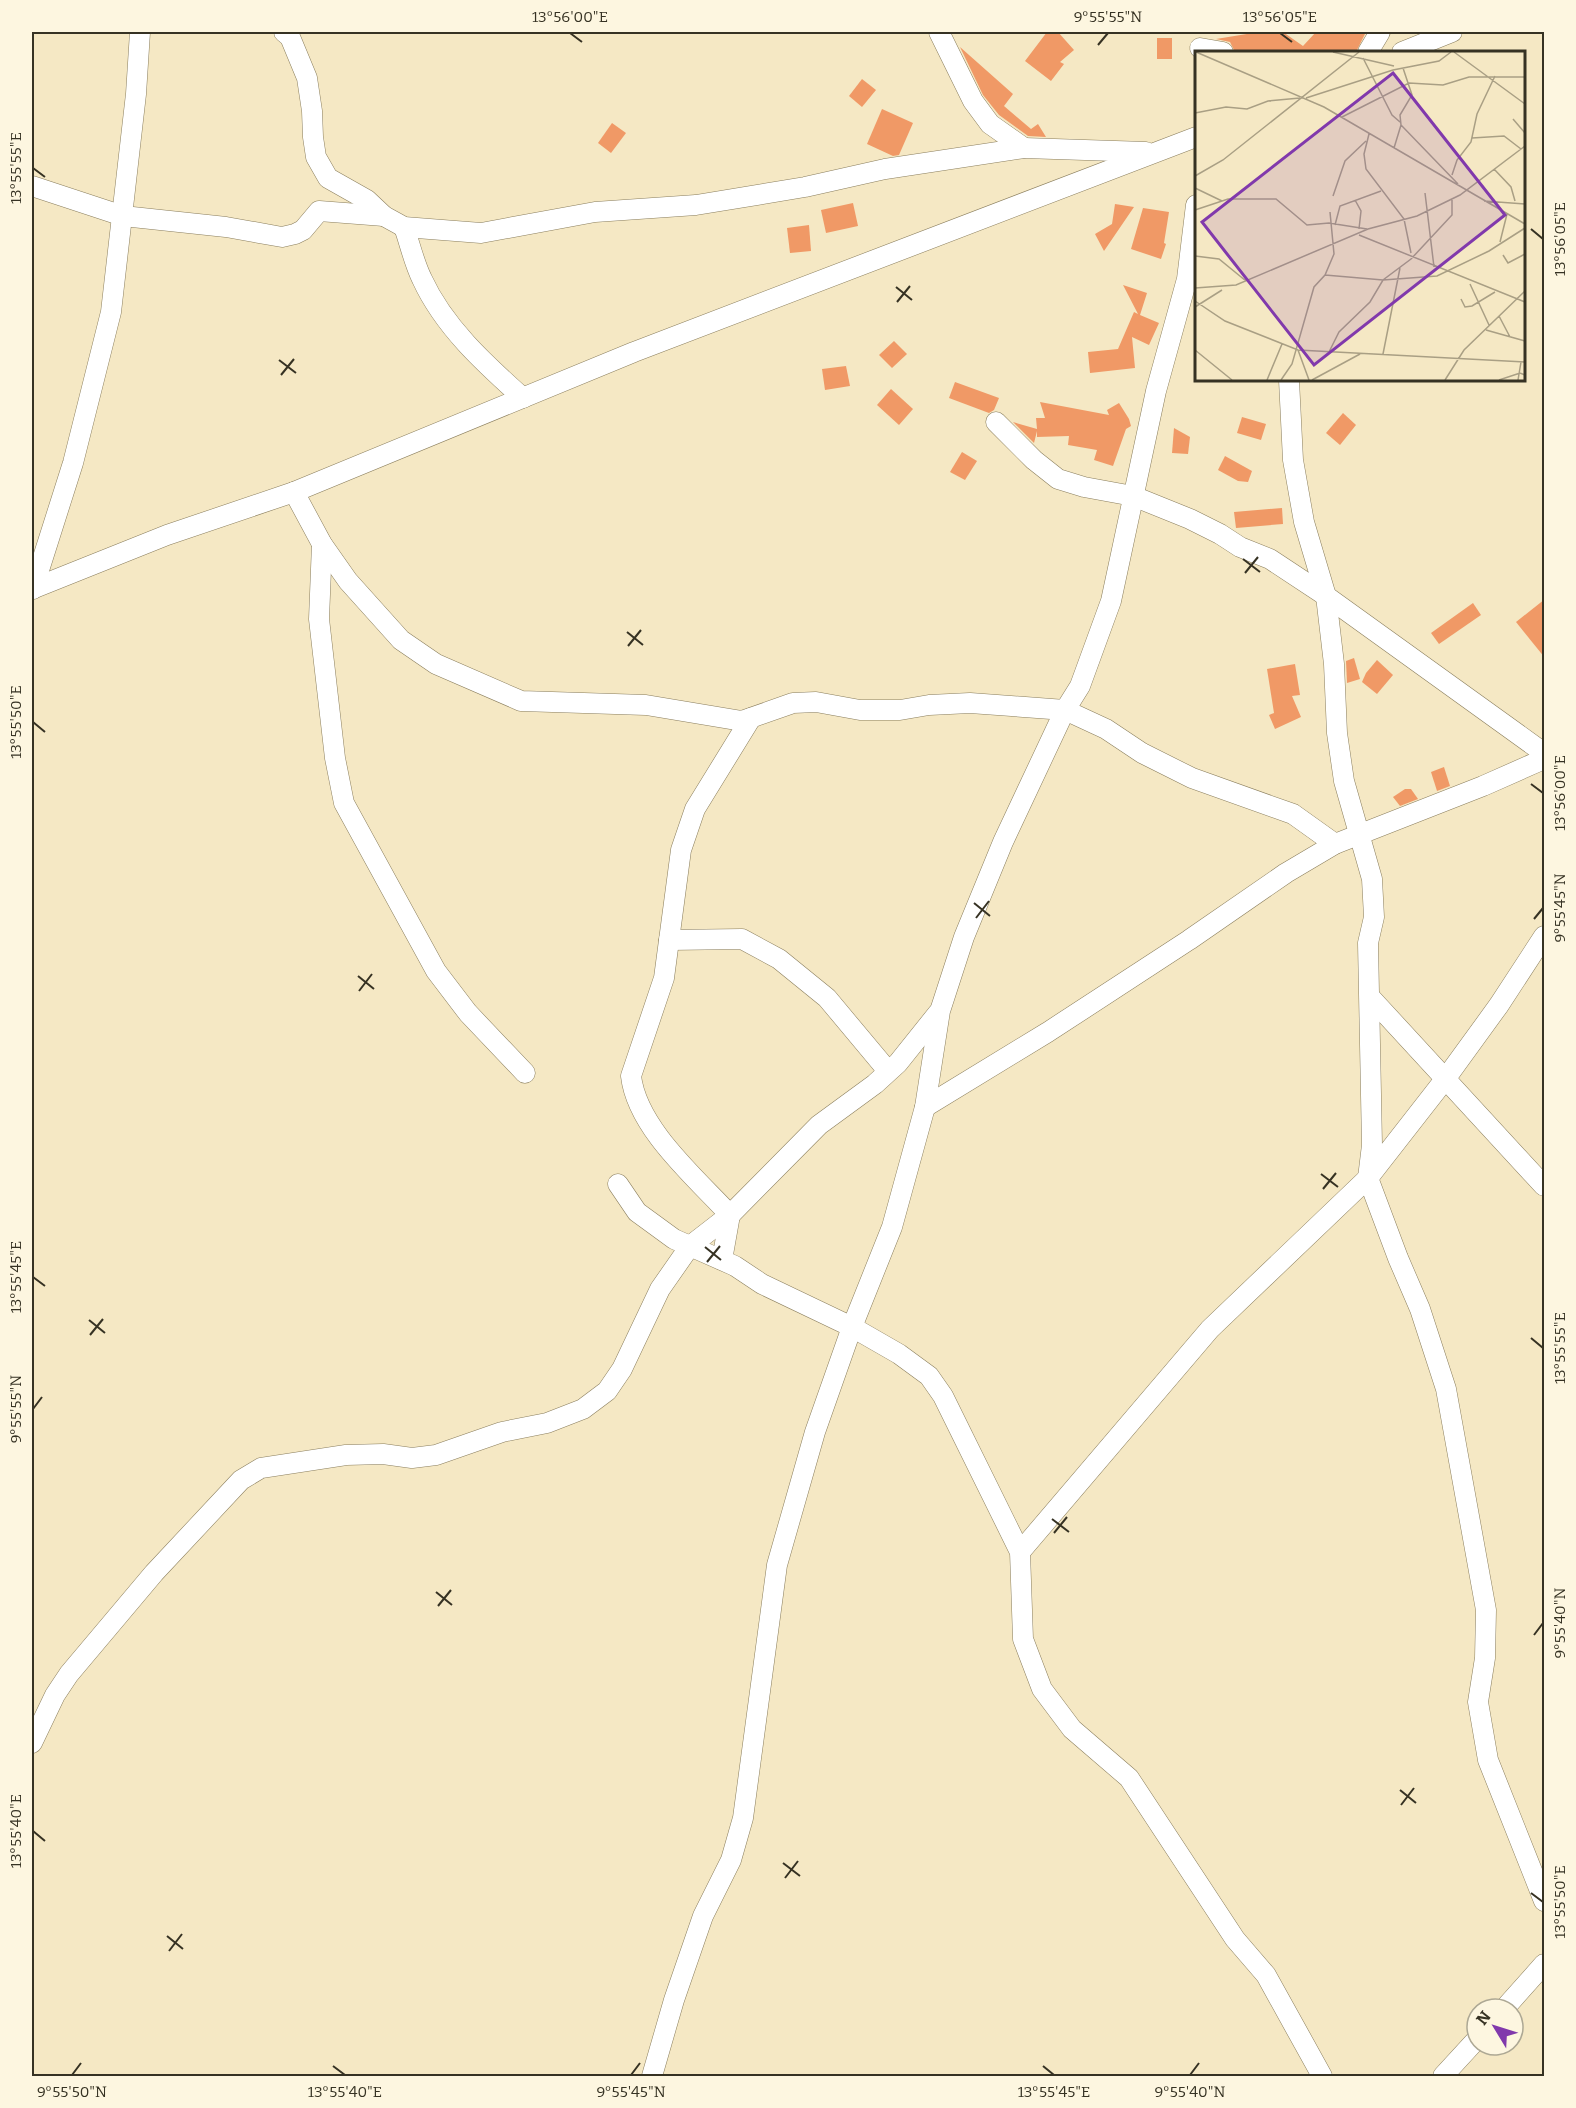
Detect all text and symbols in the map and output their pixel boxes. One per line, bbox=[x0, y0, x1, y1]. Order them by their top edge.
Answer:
text: 13°56'00"E bbox=[532, 8, 608, 26]
text: 9°55'55"N bbox=[1074, 8, 1142, 26]
text: 13°56'05"E bbox=[1243, 8, 1317, 26]
inset map bbox=[1195, 51, 1525, 381]
text: 13°55'55"E bbox=[7, 132, 25, 204]
text: 13°56'05"E bbox=[1551, 202, 1569, 276]
text: 13°55'50"E bbox=[7, 685, 25, 759]
text: 13°56'00"E bbox=[1551, 755, 1569, 831]
text: 9°55'45"N bbox=[1551, 873, 1569, 943]
text: 13°55'45"E bbox=[7, 1241, 25, 1313]
text: 13°55'55"E bbox=[1551, 1312, 1569, 1384]
text: 9°55'55"N bbox=[7, 1375, 25, 1443]
text: 9°55'40"N bbox=[1551, 1587, 1569, 1658]
text: 13°55'40"E bbox=[7, 1794, 25, 1868]
text: 13°55'50"E bbox=[1551, 1865, 1569, 1939]
north arrow bbox=[1465, 1997, 1525, 2057]
text: N bbox=[1472, 2007, 1495, 2029]
text: 9°55'50"N bbox=[37, 2083, 107, 2101]
text: 13°55'40"E bbox=[308, 2083, 382, 2101]
text: 9°55'45"N bbox=[596, 2083, 666, 2101]
text: 13°55'45"E bbox=[1018, 2083, 1090, 2101]
text: 9°55'40"N bbox=[1155, 2083, 1226, 2101]

